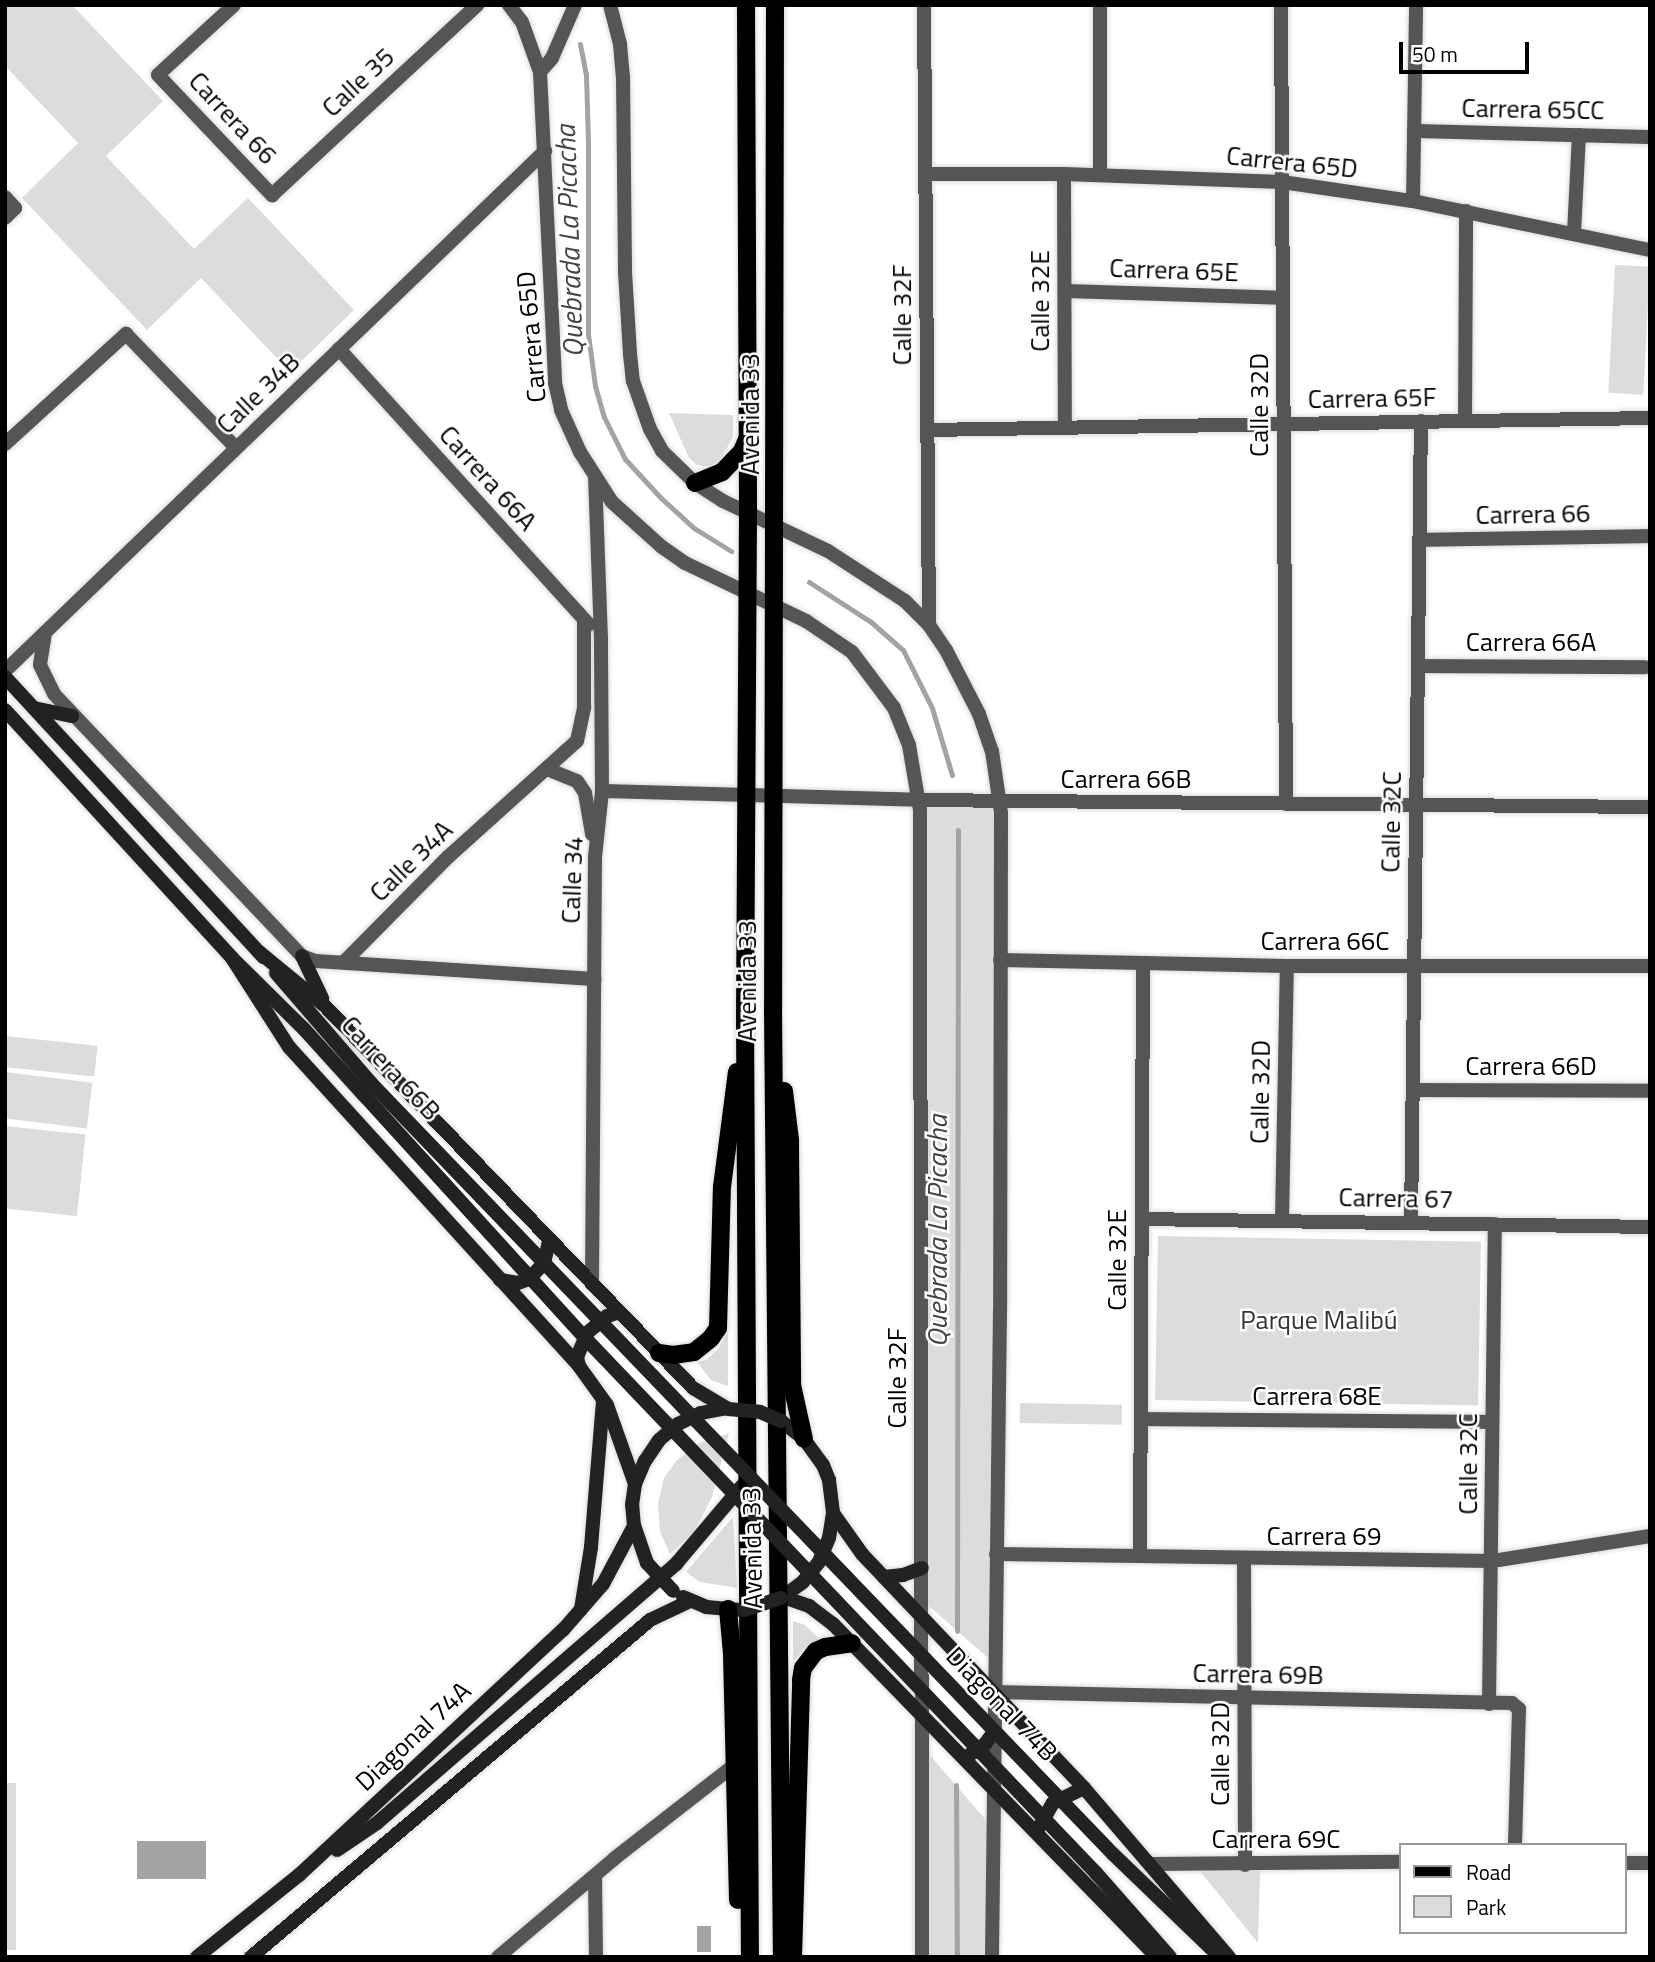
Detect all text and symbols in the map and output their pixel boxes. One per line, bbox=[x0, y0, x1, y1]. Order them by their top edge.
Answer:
scale bar bbox=[1403, 28, 1532, 72]
text: 50 m bbox=[1412, 38, 1458, 70]
street label: Calle 35 bbox=[315, 41, 401, 123]
street label: Carrera 66 bbox=[182, 65, 284, 171]
street label: Carrera 65CC bbox=[1461, 92, 1605, 126]
water label: Quebrada La Picacha bbox=[548, 124, 590, 358]
street label: Carrera 65D bbox=[1225, 140, 1359, 184]
street label: Calle 32E bbox=[1024, 250, 1056, 352]
street label: Carrera 65E bbox=[1109, 252, 1239, 288]
street label: Calle 32F bbox=[886, 265, 918, 365]
street label: Carrera 65D bbox=[510, 270, 552, 404]
street label: Calle 34B bbox=[210, 346, 306, 440]
street label: Avenida 33 bbox=[734, 353, 766, 475]
street label: Calle 32D bbox=[1243, 353, 1275, 457]
street label: Carrera 65F bbox=[1307, 381, 1437, 415]
street label: Carrera 66A bbox=[433, 419, 543, 537]
street label: Carrera 66 bbox=[1475, 497, 1591, 531]
street label: Carrera 66A bbox=[1466, 626, 1596, 658]
street label: Carrera 66B bbox=[1061, 763, 1191, 795]
street label: Calle 32C bbox=[1375, 771, 1407, 873]
street label: Calle 34A bbox=[363, 814, 459, 908]
street label: Calle 34 bbox=[555, 836, 589, 924]
street label: Avenida 33 bbox=[731, 920, 763, 1042]
street label: Carrera 66C bbox=[1260, 925, 1390, 957]
street label: Carrera 66B bbox=[335, 1009, 447, 1127]
street label: Calle 32D bbox=[1243, 1040, 1277, 1144]
street label: Carrera 66D bbox=[1465, 1050, 1597, 1082]
water label: Quebrada La Picacha bbox=[920, 1115, 954, 1347]
street label: Carrera 67 bbox=[1338, 1181, 1454, 1215]
street label: Calle 32E bbox=[1101, 1209, 1133, 1311]
park label: Parque Malibú bbox=[1240, 1304, 1398, 1336]
street label: Calle 32F bbox=[881, 1328, 913, 1428]
street label: Carrera 68E bbox=[1252, 1380, 1382, 1412]
street label: Calle 32C bbox=[1452, 1413, 1484, 1515]
street label: Avenida 33 bbox=[735, 1487, 769, 1609]
street label: Carrera 69 bbox=[1267, 1520, 1381, 1552]
street label: Diagonal 74B bbox=[940, 1640, 1064, 1768]
street label: Carrera 69B bbox=[1192, 1657, 1324, 1691]
street label: Diagonal 74A bbox=[349, 1675, 477, 1797]
street label: Calle 32D bbox=[1204, 1702, 1236, 1806]
street label: Carrera 69C bbox=[1211, 1823, 1341, 1855]
legend bbox=[1400, 1843, 1627, 1934]
text: Road bbox=[1466, 1856, 1511, 1888]
text: Park bbox=[1466, 1891, 1506, 1923]

